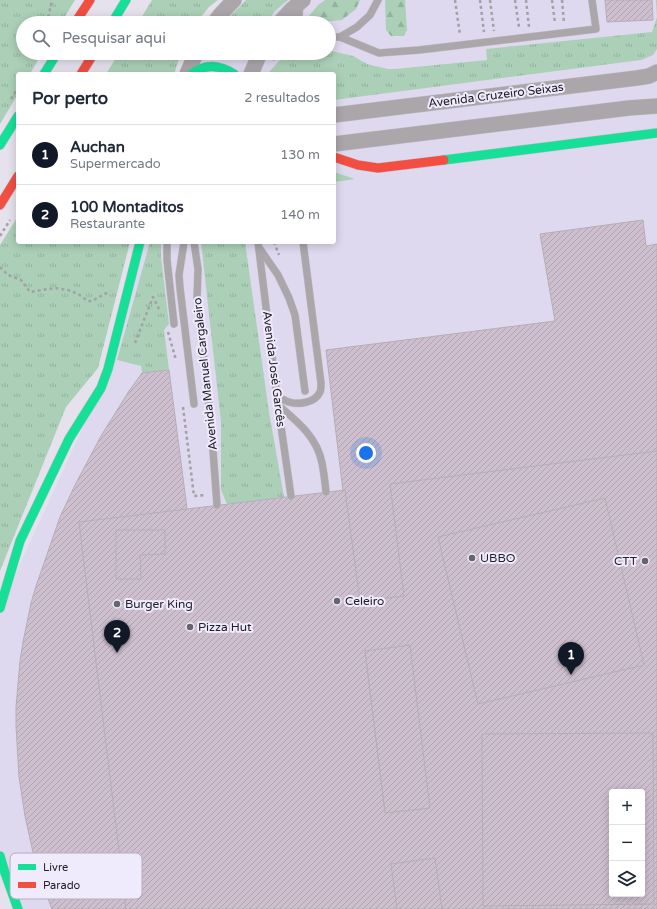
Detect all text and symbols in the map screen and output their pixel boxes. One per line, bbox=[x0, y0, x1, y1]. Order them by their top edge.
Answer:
search box bbox=[16, 16, 336, 60]
icon: search bbox=[30, 27, 52, 49]
text: Pesquisar aqui bbox=[62, 29, 166, 47]
street label: Avenida Cruzeiro Seixas bbox=[428, 80, 565, 110]
text: Por perto bbox=[32, 88, 108, 109]
text: 2 resultados bbox=[244, 90, 320, 106]
text: Auchan bbox=[70, 138, 125, 156]
text: 1 bbox=[41, 147, 49, 163]
text: 130 m bbox=[280, 147, 320, 163]
text: Supermercado bbox=[70, 156, 161, 172]
text: 100 Montaditos bbox=[70, 198, 184, 216]
text: 2 bbox=[41, 207, 49, 223]
text: 140 m bbox=[280, 207, 320, 223]
text: Restaurante bbox=[70, 216, 145, 232]
street label: Avenida Manuel Cargaleiro bbox=[190, 297, 220, 451]
street label: Avenida José Garcês bbox=[260, 310, 288, 428]
your location bbox=[356, 443, 376, 463]
place label: UBBO bbox=[480, 551, 516, 565]
marker: UBBO bbox=[467, 553, 477, 563]
place label: CTT bbox=[614, 554, 638, 568]
marker: CTT bbox=[640, 556, 650, 566]
place label: Celeiro bbox=[345, 594, 384, 608]
marker: Celeiro bbox=[332, 596, 342, 606]
place label: Burger King bbox=[125, 597, 193, 611]
marker: Burger King bbox=[112, 599, 122, 609]
pin: 2 bbox=[104, 620, 130, 653]
place label: Pizza Hut bbox=[198, 620, 252, 634]
marker: Pizza Hut bbox=[185, 622, 195, 632]
pin: 1 bbox=[558, 642, 584, 675]
map controls bbox=[609, 789, 645, 897]
button: + bbox=[609, 789, 645, 825]
button: − bbox=[609, 825, 645, 861]
legend bbox=[10, 853, 142, 899]
text: Livre bbox=[43, 861, 68, 874]
button: layers bbox=[609, 861, 645, 897]
text: Parado bbox=[43, 879, 81, 892]

